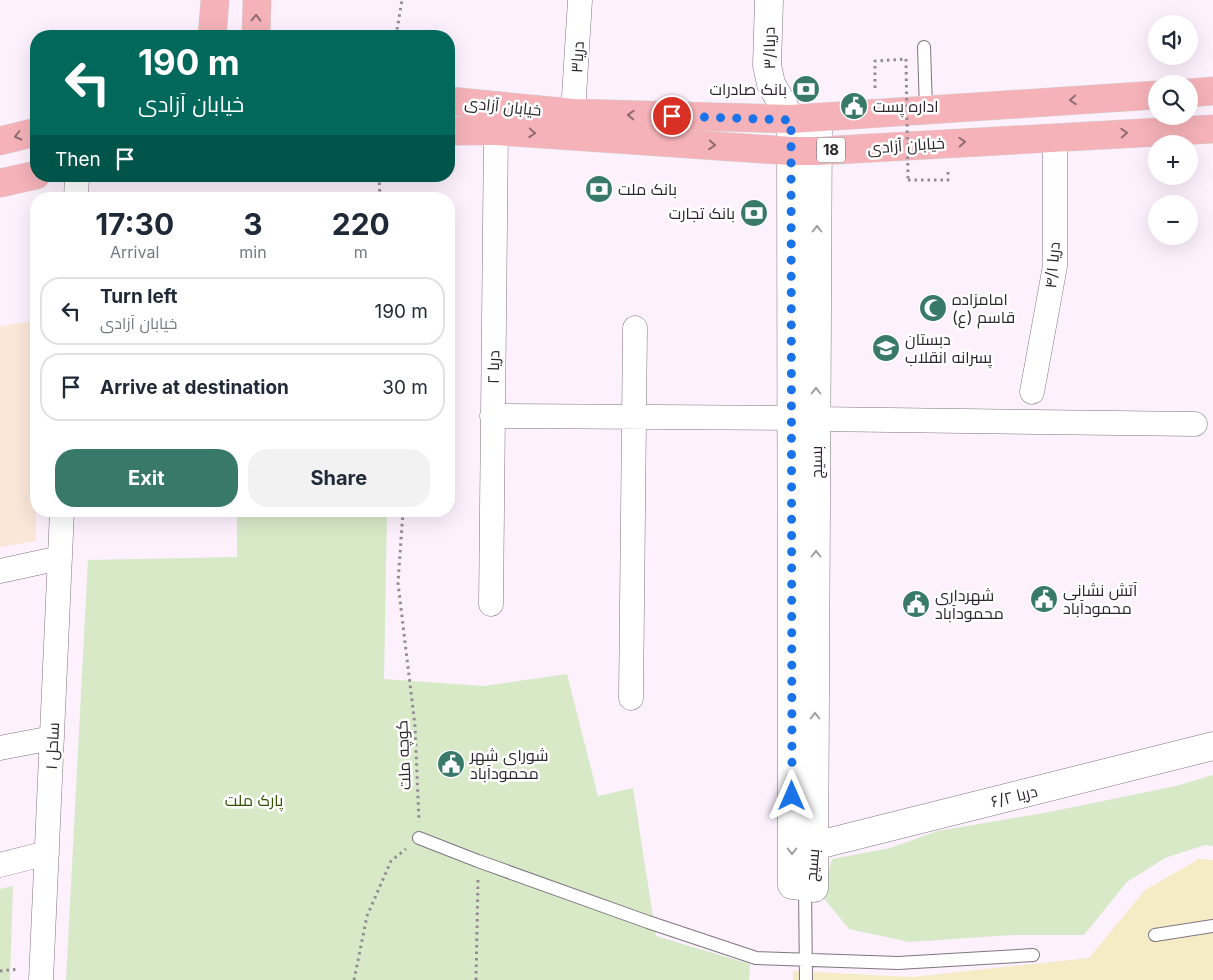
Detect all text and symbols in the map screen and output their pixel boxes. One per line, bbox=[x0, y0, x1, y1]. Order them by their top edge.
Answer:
one-way arrow bbox=[251, 14, 261, 22]
map controls bbox=[1148, 15, 1198, 245]
button: sound bbox=[1148, 15, 1198, 65]
street label: دریا۳/۱ bbox=[759, 27, 779, 69]
text: 190 m bbox=[138, 41, 240, 83]
street label: دریا۳ bbox=[566, 41, 588, 73]
icon: left bbox=[55, 50, 120, 115]
bank icon: بانک صادرات bbox=[791, 74, 821, 104]
button: search bbox=[1148, 75, 1198, 125]
place label: بانک صادرات bbox=[709, 79, 787, 99]
text: خیابان آزادی bbox=[138, 91, 244, 117]
public building icon: اداره پست bbox=[839, 91, 869, 121]
street label: خیابان آزادی bbox=[463, 92, 543, 121]
pin bbox=[651, 95, 693, 137]
one-way arrow bbox=[1068, 95, 1076, 106]
place label: اداره پست bbox=[873, 96, 939, 118]
icon: arrive bbox=[658, 102, 686, 130]
one-way arrow bbox=[627, 110, 634, 120]
one-way arrow bbox=[529, 128, 537, 139]
one-way arrow bbox=[1120, 128, 1128, 139]
one-way arrow bbox=[14, 130, 23, 141]
street label: خیابان آزادی bbox=[867, 132, 945, 159]
button: + bbox=[1148, 135, 1198, 185]
one-way arrow bbox=[958, 136, 966, 147]
road number: 18 bbox=[817, 138, 845, 162]
one-way arrow bbox=[708, 140, 716, 151]
icon: arrive bbox=[111, 145, 139, 173]
text: Then bbox=[55, 148, 101, 171]
bank icon: بانک ملت bbox=[584, 174, 614, 204]
place label: بانک ملت bbox=[618, 179, 677, 199]
button: − bbox=[1148, 195, 1198, 245]
bank icon: بانک تجارت bbox=[739, 198, 769, 228]
place label: بانک تجارت bbox=[669, 203, 735, 223]
text: 17:30 bbox=[95, 206, 174, 242]
text: 3 bbox=[243, 206, 263, 242]
text: 220 bbox=[332, 206, 390, 242]
one-way arrow bbox=[812, 225, 822, 232]
street label: دریا ۴/۱ bbox=[1040, 241, 1064, 289]
text: Arrival bbox=[110, 242, 159, 262]
text: min bbox=[239, 242, 267, 262]
text: m bbox=[354, 242, 368, 262]
text: Turn left bbox=[100, 285, 178, 308]
place label: امامزاده قاسم (ع) bbox=[952, 289, 1015, 329]
mosque icon: امامزاده قاسم (ع) bbox=[918, 293, 948, 323]
icon: left bbox=[57, 297, 85, 325]
text: 190 m bbox=[375, 300, 428, 323]
text: خیابان آزادی bbox=[100, 313, 177, 333]
place label: دبستان پسرانه انقلاب bbox=[905, 329, 993, 369]
school or university icon: دبستان پسرانه انقلاب bbox=[871, 333, 901, 363]
street label: دریا ۲ bbox=[483, 350, 503, 384]
icon: arrive bbox=[57, 373, 85, 401]
text: Arrive at destination bbox=[100, 376, 289, 399]
text: 30 m bbox=[382, 376, 428, 399]
one-way arrow bbox=[811, 387, 821, 395]
street label: بسیج bbox=[806, 446, 828, 478]
button: Exit bbox=[55, 449, 238, 507]
button: Share bbox=[248, 449, 430, 507]
one-way arrow bbox=[811, 550, 821, 558]
place label: آتش نشانی محمودآباد bbox=[1063, 580, 1138, 618]
public building icon: آتش نشانی محمودآباد bbox=[1029, 584, 1059, 614]
place label: شهرداری محمودآباد bbox=[935, 585, 1004, 623]
public building icon: شهرداری محمودآباد bbox=[901, 589, 931, 619]
one-way arrow bbox=[810, 712, 820, 720]
street label: کوچه ملت bbox=[391, 719, 417, 791]
street label: ساحل ۱ bbox=[41, 722, 64, 770]
place label: شورای شهر محمودآباد bbox=[469, 745, 548, 783]
public building icon: شورای شهر محمودآباد bbox=[436, 749, 466, 779]
position arrow bbox=[765, 769, 817, 821]
street label: دریا ۶/۲ bbox=[989, 781, 1039, 811]
park label: پارک ملت bbox=[225, 790, 284, 812]
one-way arrow bbox=[787, 847, 797, 855]
street label: بسیج bbox=[801, 848, 825, 882]

